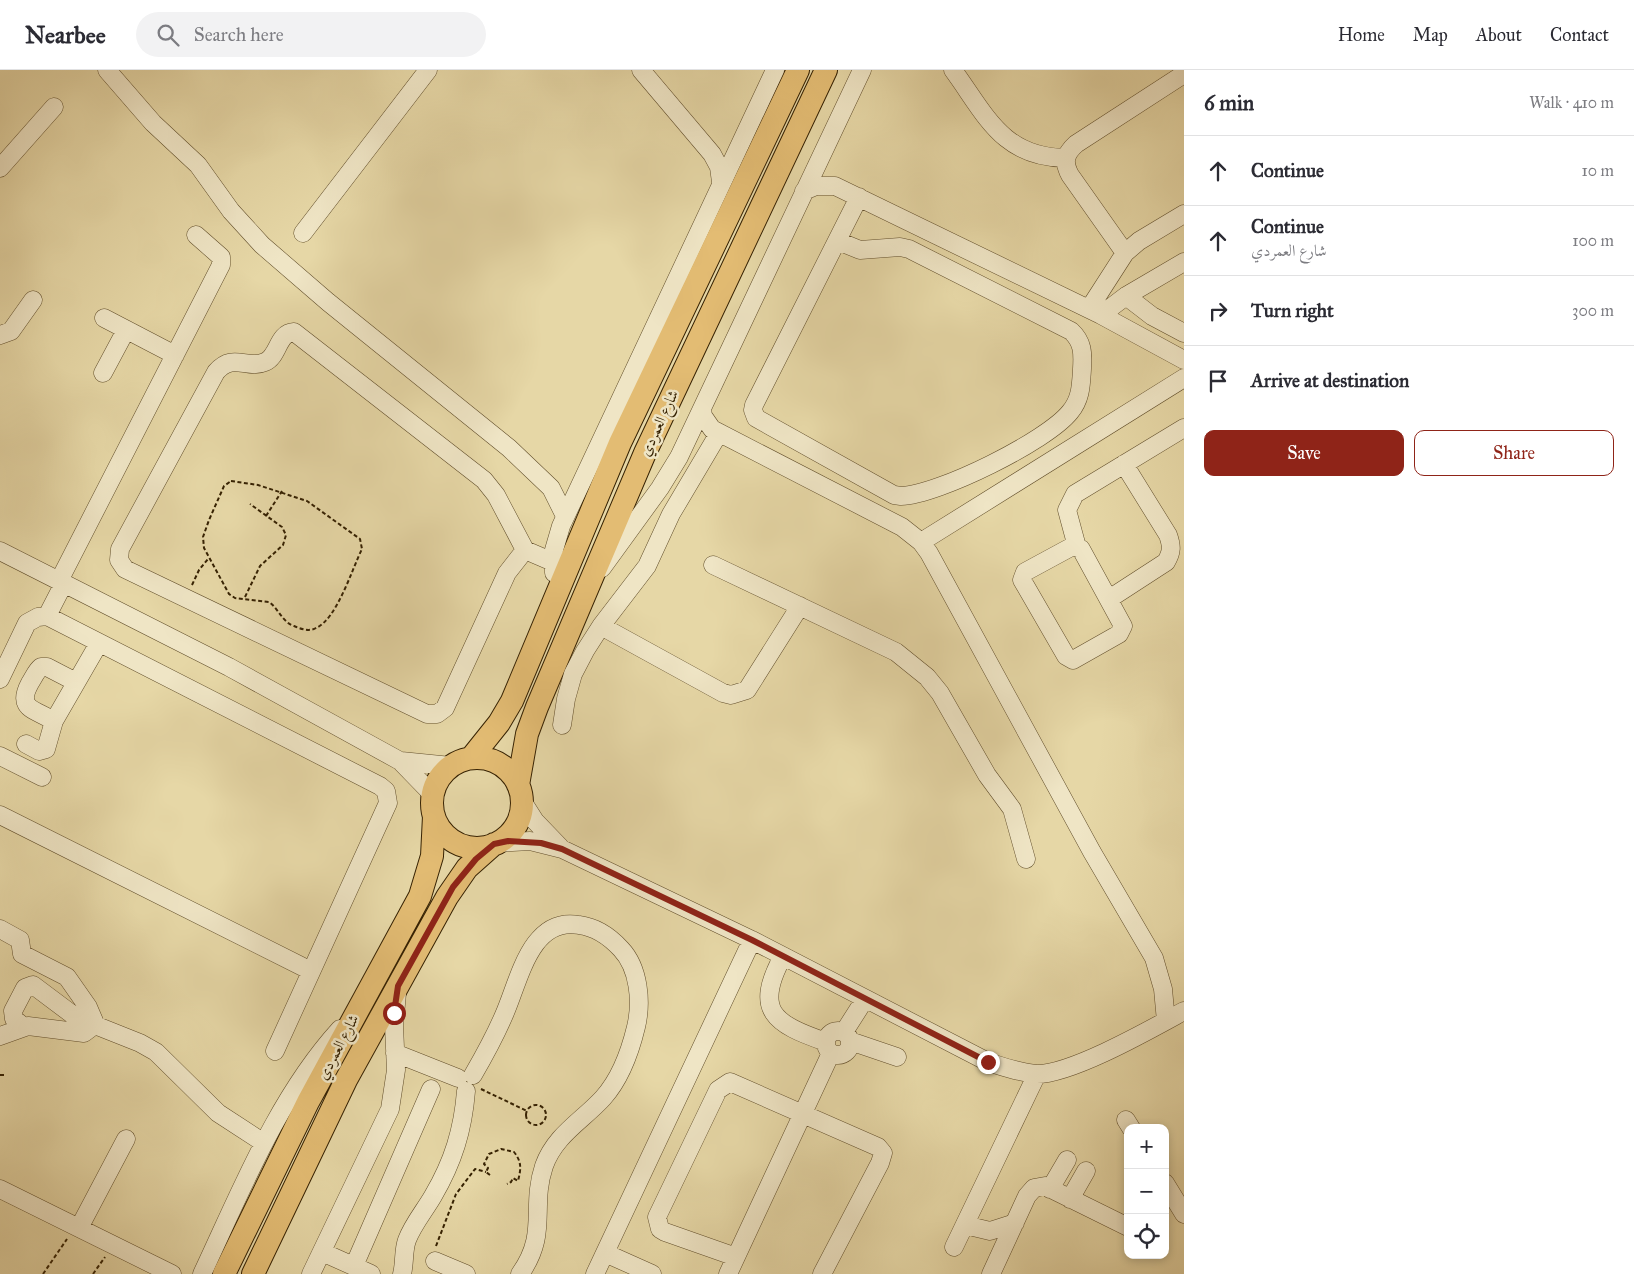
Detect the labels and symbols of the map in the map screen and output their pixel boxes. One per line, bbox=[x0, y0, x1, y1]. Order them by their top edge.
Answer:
street label: شارع العمردي bbox=[636, 387, 686, 461]
route start bbox=[383, 1002, 406, 1025]
street label: شارع العمردي bbox=[313, 1011, 366, 1084]
route end bbox=[977, 1051, 1000, 1074]

